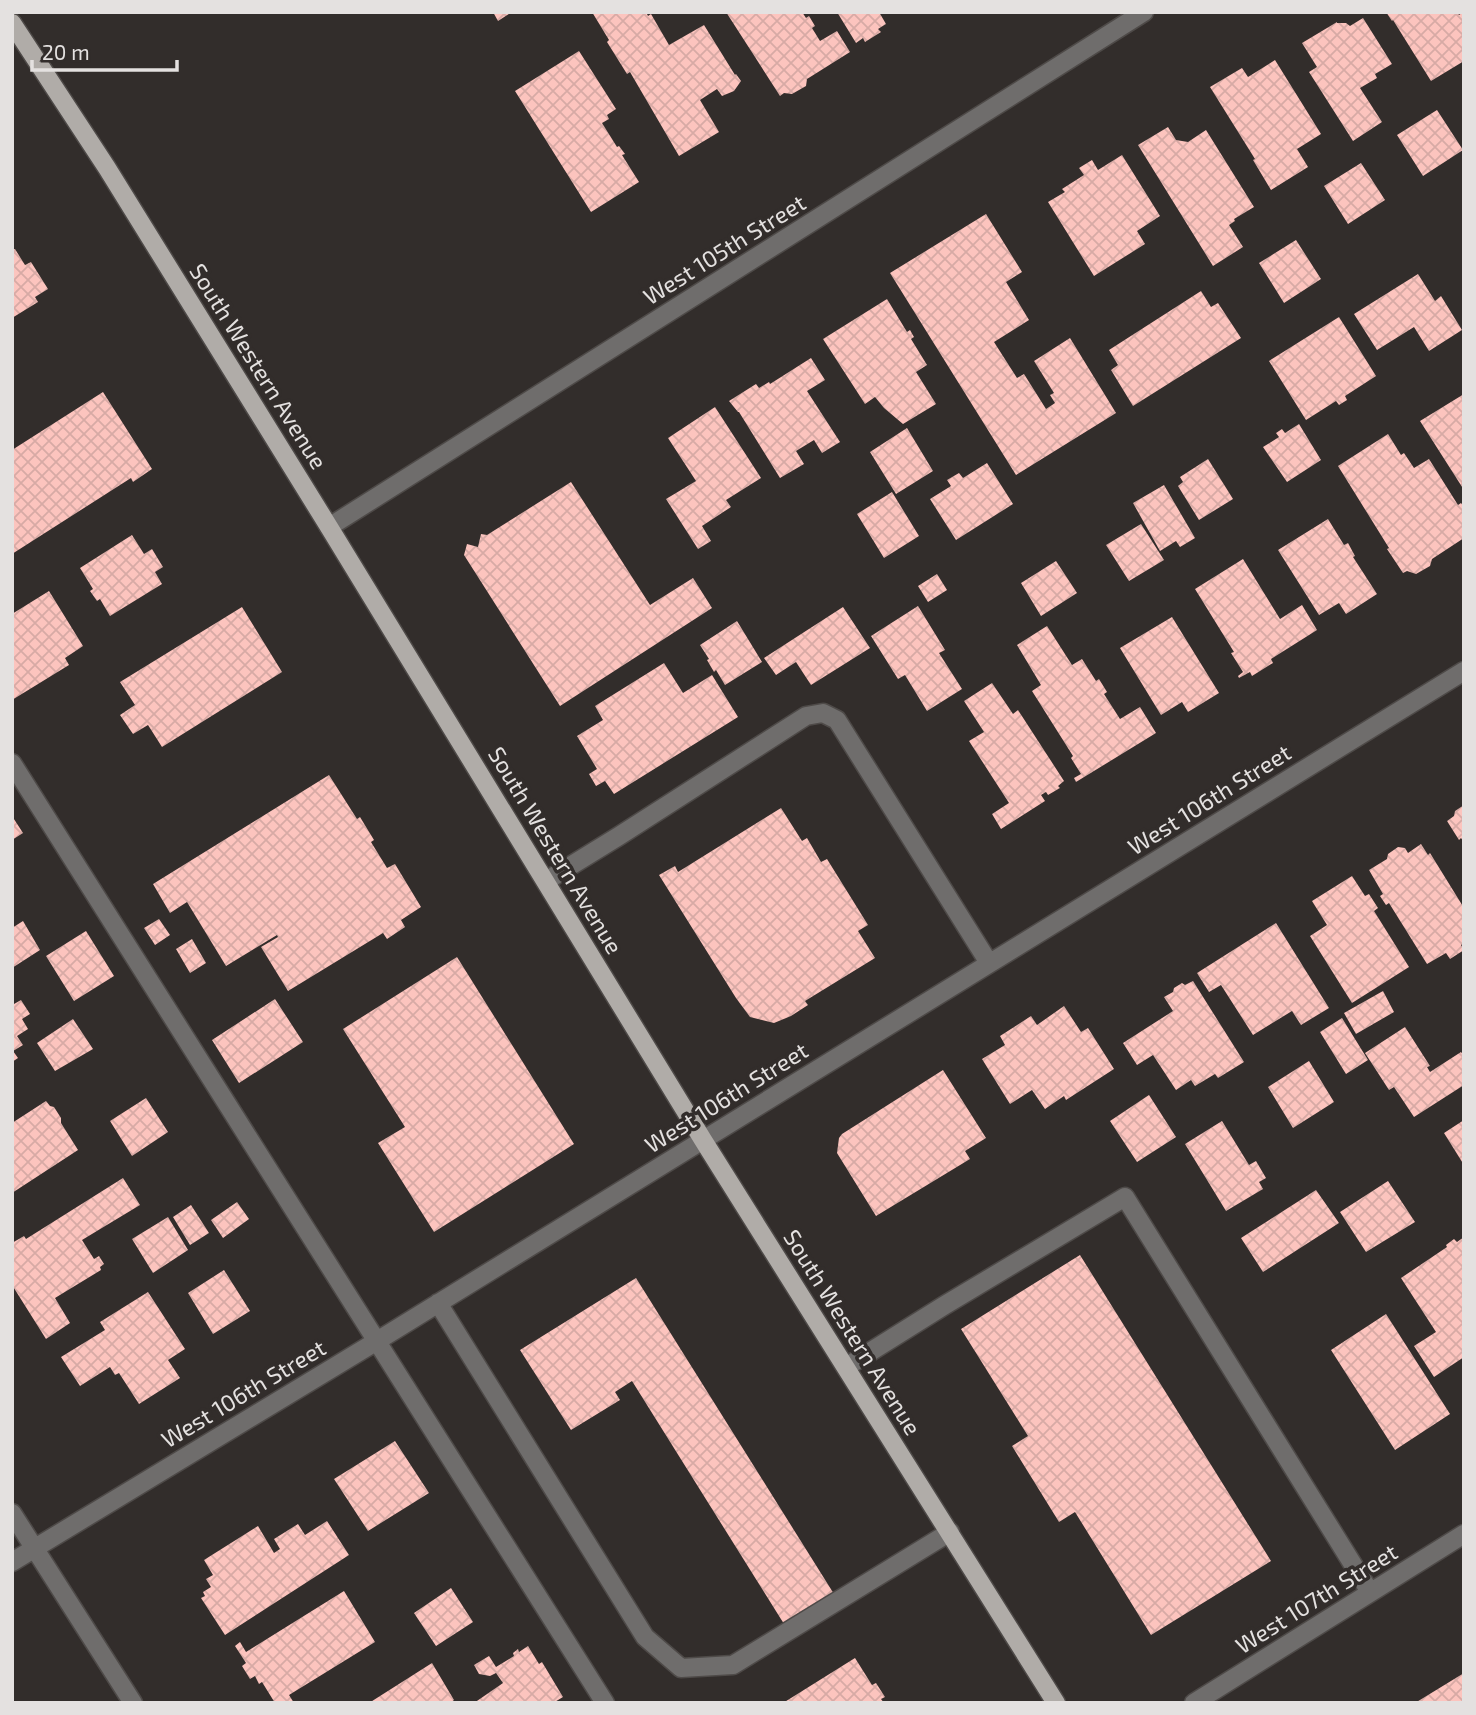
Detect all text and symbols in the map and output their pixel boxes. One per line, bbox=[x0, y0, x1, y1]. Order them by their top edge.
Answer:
scale bar bbox=[32, 28, 177, 72]
text: 20 m bbox=[42, 39, 90, 64]
street label: West 105th Street bbox=[638, 188, 810, 310]
street label: South Western Avenue bbox=[184, 258, 334, 474]
street label: West 106th Street bbox=[1122, 738, 1296, 860]
street label: South Western Avenue bbox=[483, 741, 629, 959]
street label: West 106th Street bbox=[639, 1036, 813, 1158]
street label: South Western Avenue bbox=[778, 1224, 928, 1440]
street label: West 106th Street bbox=[156, 1333, 330, 1453]
street label: West 107th Street bbox=[1230, 1537, 1402, 1659]

